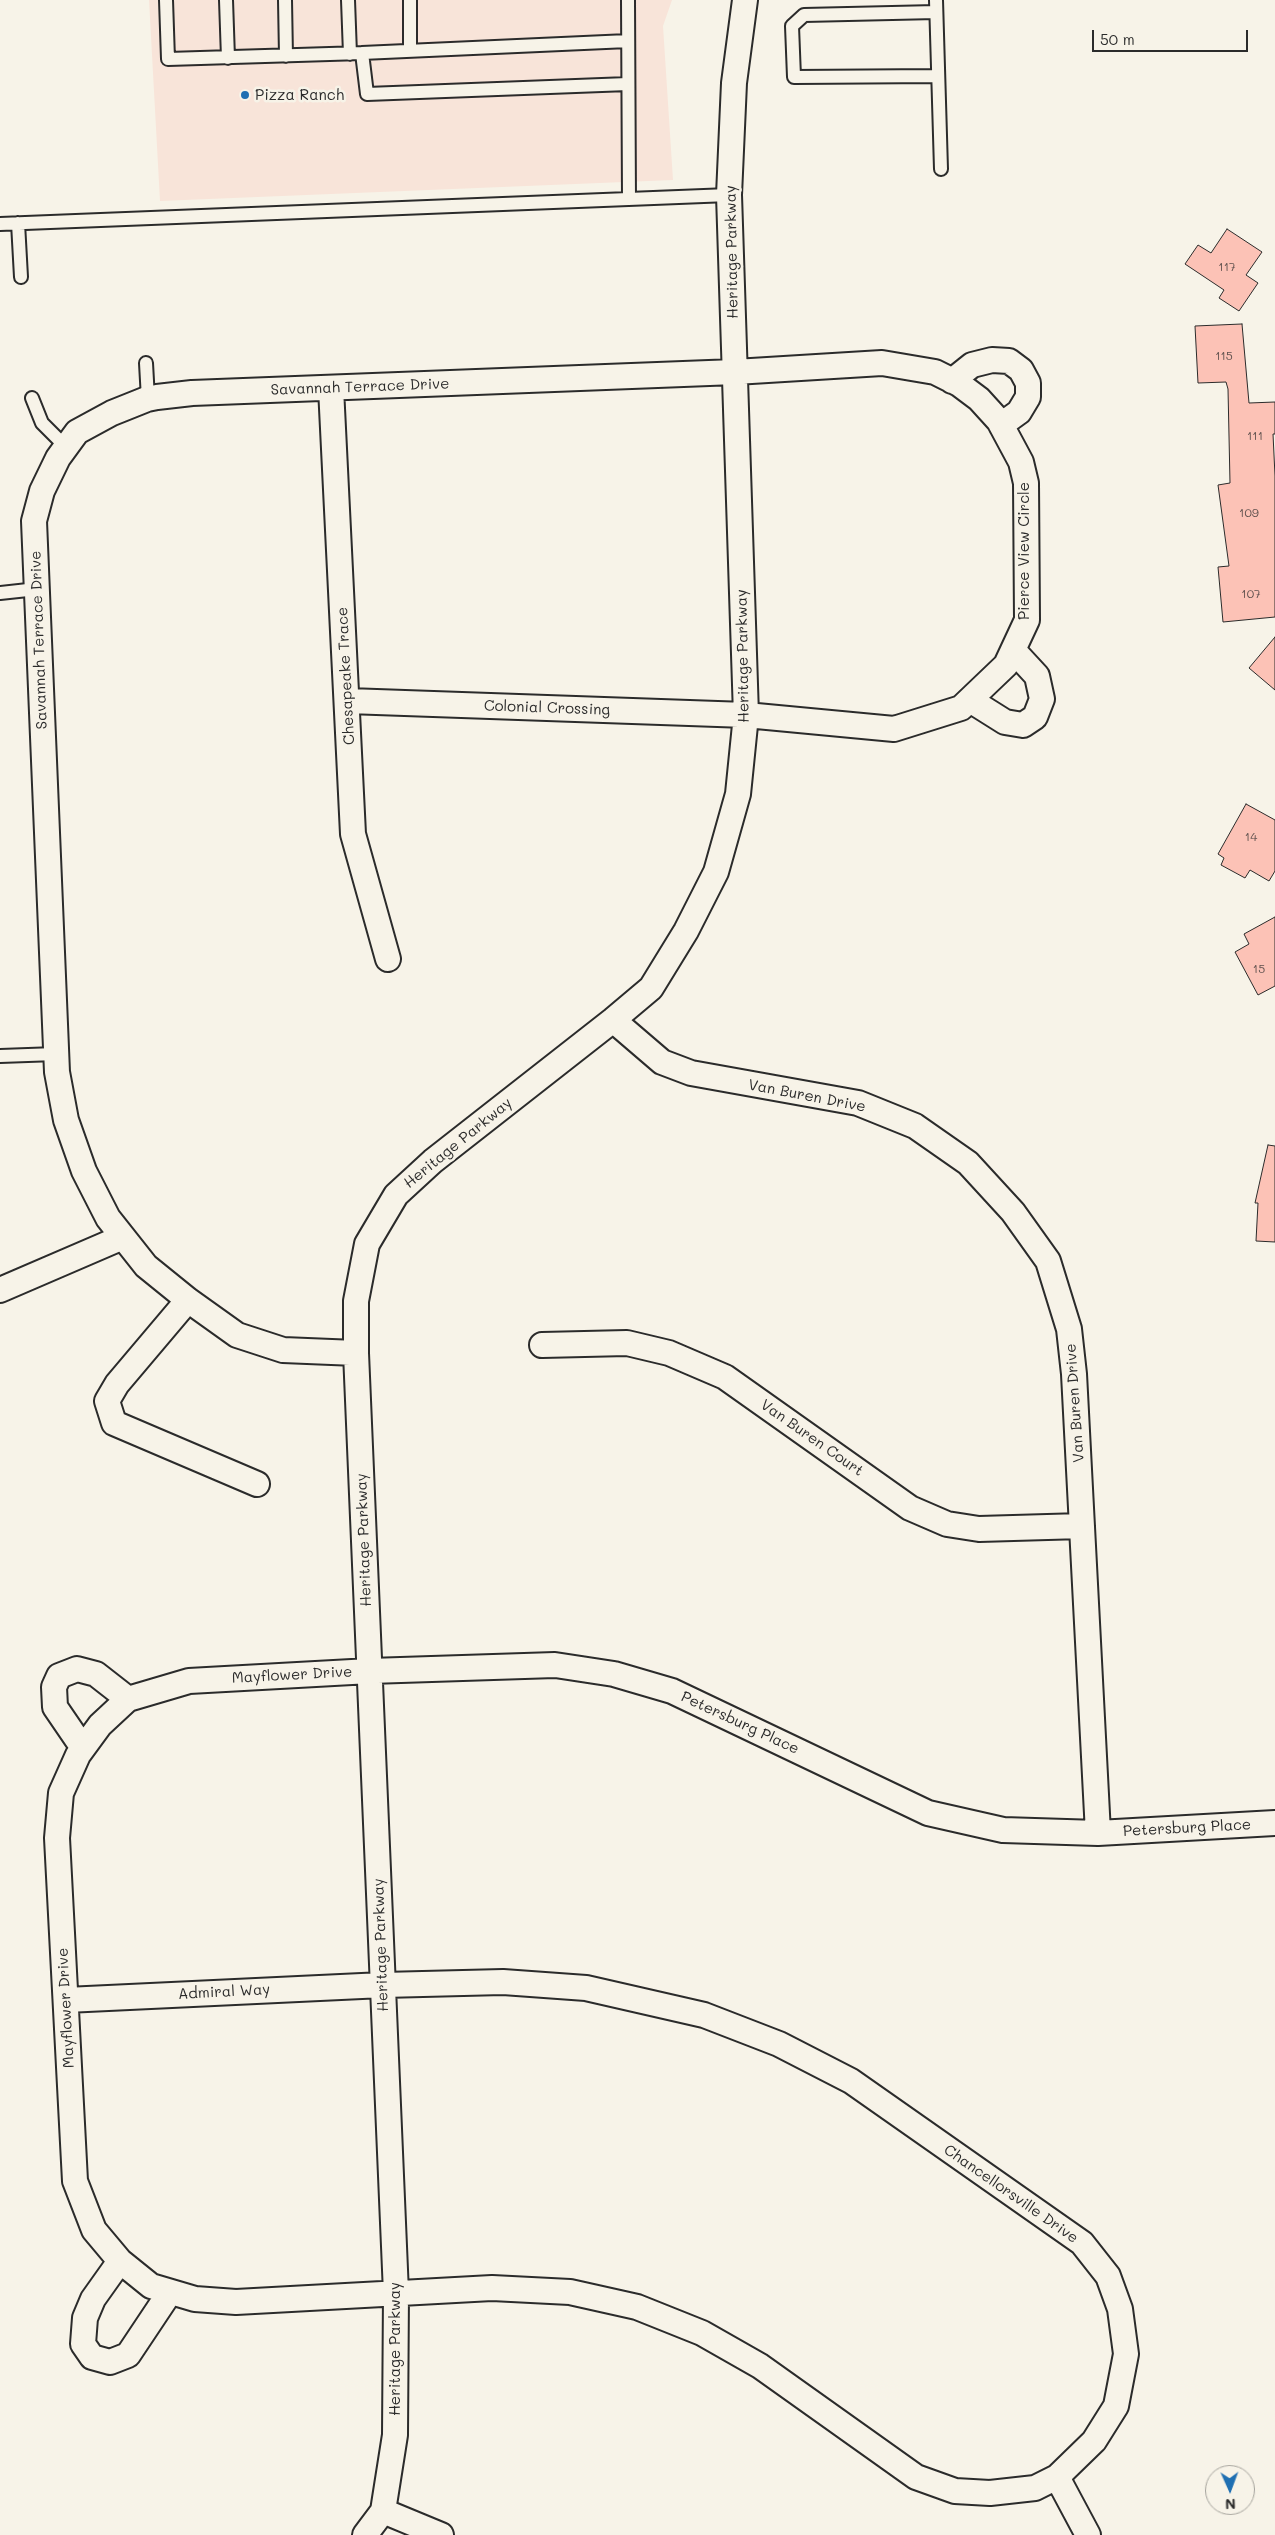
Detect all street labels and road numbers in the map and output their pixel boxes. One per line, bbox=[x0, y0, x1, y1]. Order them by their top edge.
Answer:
street label: Heritage Parkway bbox=[722, 185, 742, 319]
street label: Savannah Terrace Drive bbox=[270, 375, 450, 399]
street label: Pierce View Circle bbox=[1015, 482, 1033, 620]
street label: Savannah Terrace Drive bbox=[27, 550, 51, 730]
street label: Heritage Parkway bbox=[733, 589, 753, 723]
street label: Chesapeake Trace bbox=[333, 606, 359, 746]
street label: Colonial Crossing bbox=[484, 697, 610, 719]
street label: Van Buren Drive bbox=[747, 1076, 867, 1116]
street label: Heritage Parkway bbox=[400, 1094, 516, 1192]
street label: Van Buren Drive bbox=[1062, 1343, 1088, 1463]
street label: Van Buren Court bbox=[757, 1396, 867, 1480]
street label: Heritage Parkway bbox=[353, 1473, 375, 1607]
street label: Mayflower Drive bbox=[231, 1663, 353, 1687]
street label: Petersburg Place bbox=[678, 1688, 802, 1758]
street label: Petersburg Place bbox=[1122, 1816, 1252, 1840]
street label: Heritage Parkway bbox=[370, 1878, 392, 2012]
street label: Mayflower Drive bbox=[54, 1947, 78, 2069]
street label: Admiral Way bbox=[177, 1981, 271, 2003]
street label: Chancellorsville Drive bbox=[940, 2141, 1082, 2247]
street label: Heritage Parkway bbox=[386, 2282, 404, 2416]

